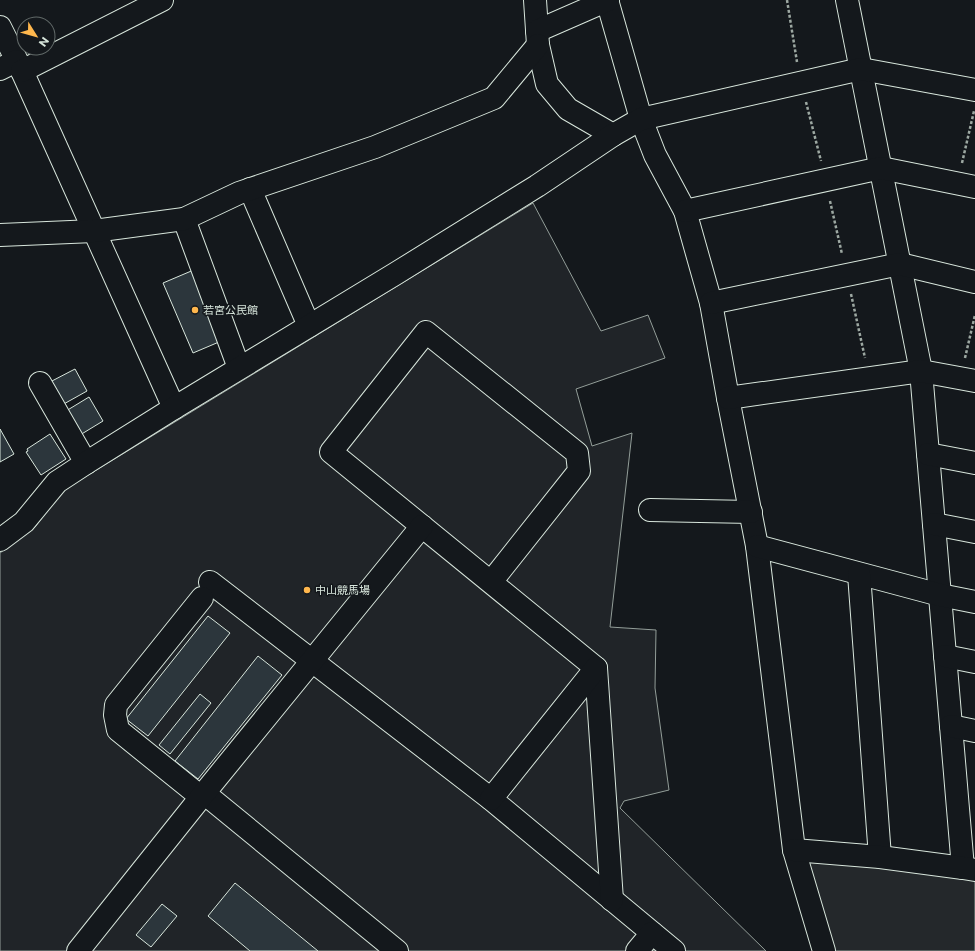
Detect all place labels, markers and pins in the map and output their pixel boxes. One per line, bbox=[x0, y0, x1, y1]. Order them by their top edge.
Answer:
place label: 若宮公民館 bbox=[203, 303, 258, 317]
marker: 若宮公民館 bbox=[190, 305, 200, 315]
place label: 中山競馬場 bbox=[315, 583, 370, 597]
marker: 中山競馬場 bbox=[302, 585, 312, 595]

